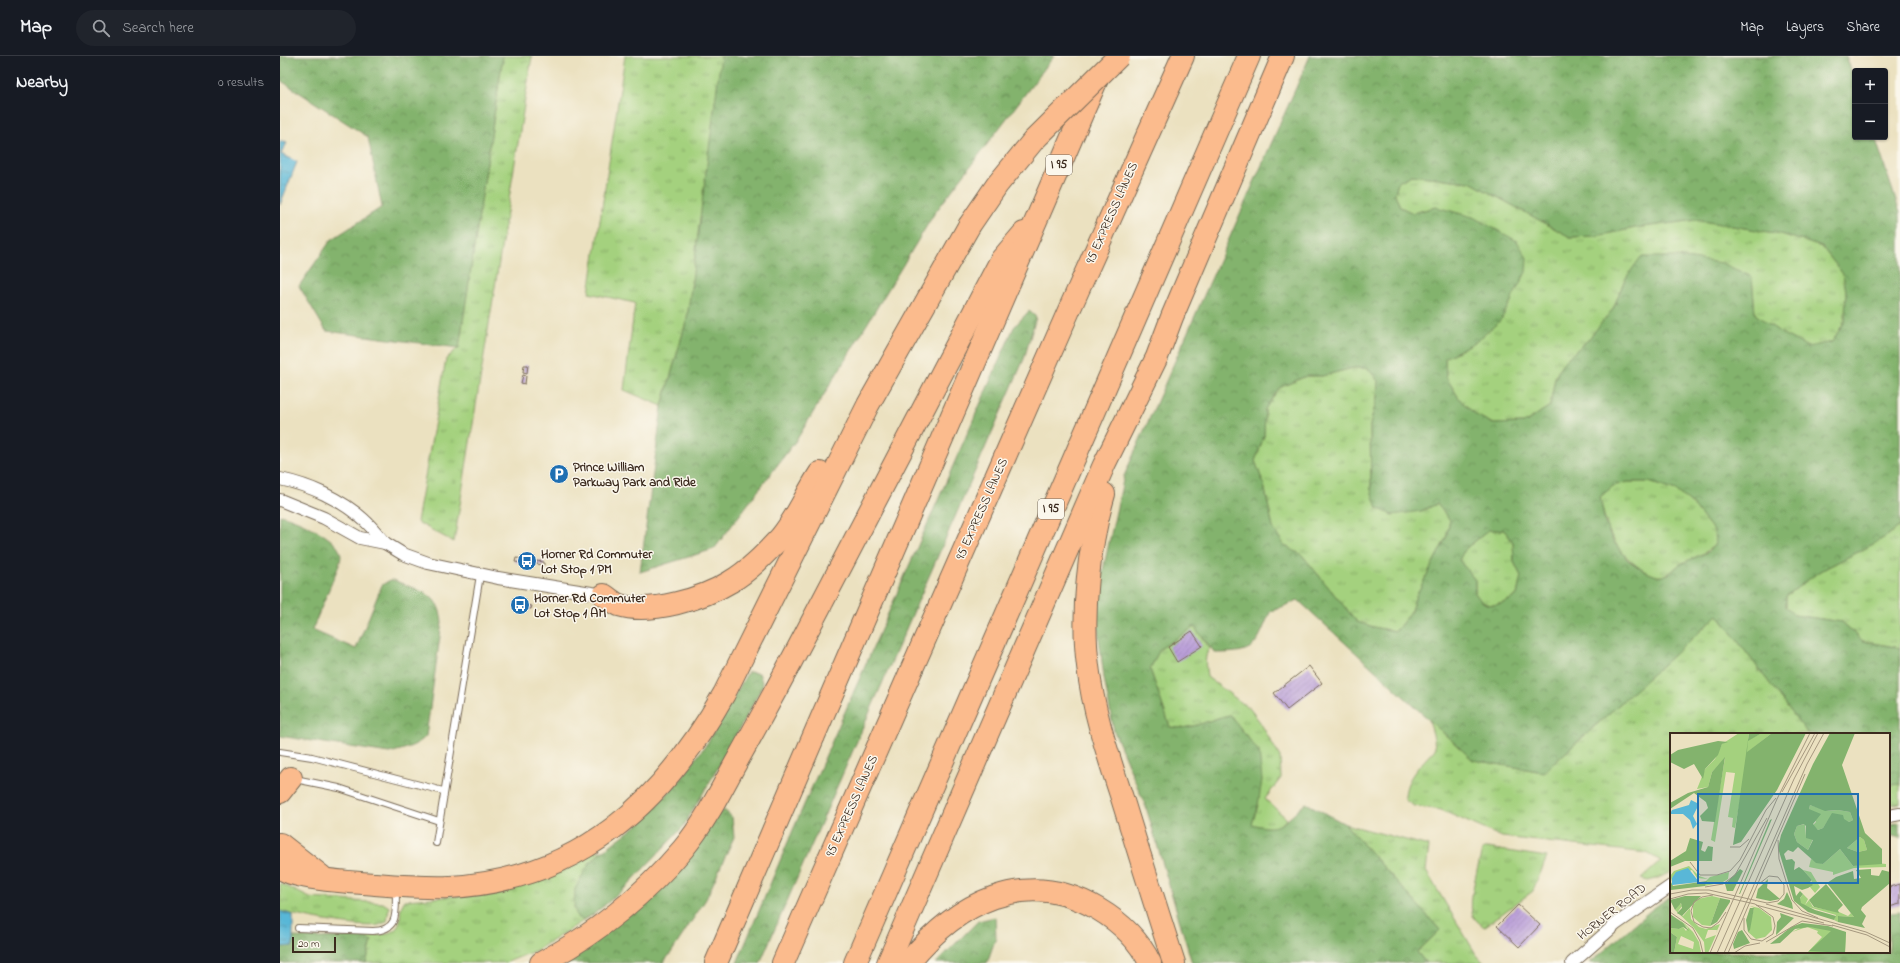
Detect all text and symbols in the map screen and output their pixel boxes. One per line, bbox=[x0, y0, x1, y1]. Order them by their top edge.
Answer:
search box bbox=[76, 10, 356, 46]
text: Map bbox=[20, 14, 52, 41]
icon: search bbox=[90, 17, 112, 39]
text: Search here bbox=[122, 17, 194, 39]
text: Map bbox=[1740, 17, 1764, 38]
text: Layers bbox=[1786, 17, 1824, 38]
text: Share bbox=[1846, 17, 1880, 38]
map controls bbox=[1852, 68, 1888, 140]
button: + bbox=[1852, 68, 1888, 104]
text: Nearby bbox=[16, 70, 68, 95]
text: 0 results bbox=[218, 73, 264, 92]
button: − bbox=[1852, 104, 1888, 140]
road number: I 95 bbox=[1046, 155, 1072, 175]
street label: 95 EXPRESS LANES bbox=[1081, 159, 1143, 267]
street label: 95 EXPRESS LANES bbox=[951, 455, 1013, 563]
place label: Prince William Parkway Park and Ride bbox=[573, 458, 697, 494]
parking icon: Prince William Parkway Park and Ride bbox=[548, 463, 570, 485]
road number: I 95 bbox=[1038, 499, 1064, 519]
place label: Horner Rd Commuter Lot Stop 1 PM bbox=[541, 545, 653, 579]
bus stop icon: Horner Rd Commuter Lot Stop 1 PM bbox=[516, 550, 538, 572]
place label: Horner Rd Commuter Lot Stop 1 AM bbox=[534, 589, 646, 623]
bus stop icon: Horner Rd Commuter Lot Stop 1 AM bbox=[509, 594, 531, 616]
inset map bbox=[1670, 733, 1890, 953]
street label: 95 EXPRESS LANES bbox=[821, 752, 883, 860]
street label: HORNER ROAD bbox=[1573, 879, 1651, 945]
scale bar bbox=[292, 935, 336, 954]
text: 20 m bbox=[298, 936, 320, 952]

